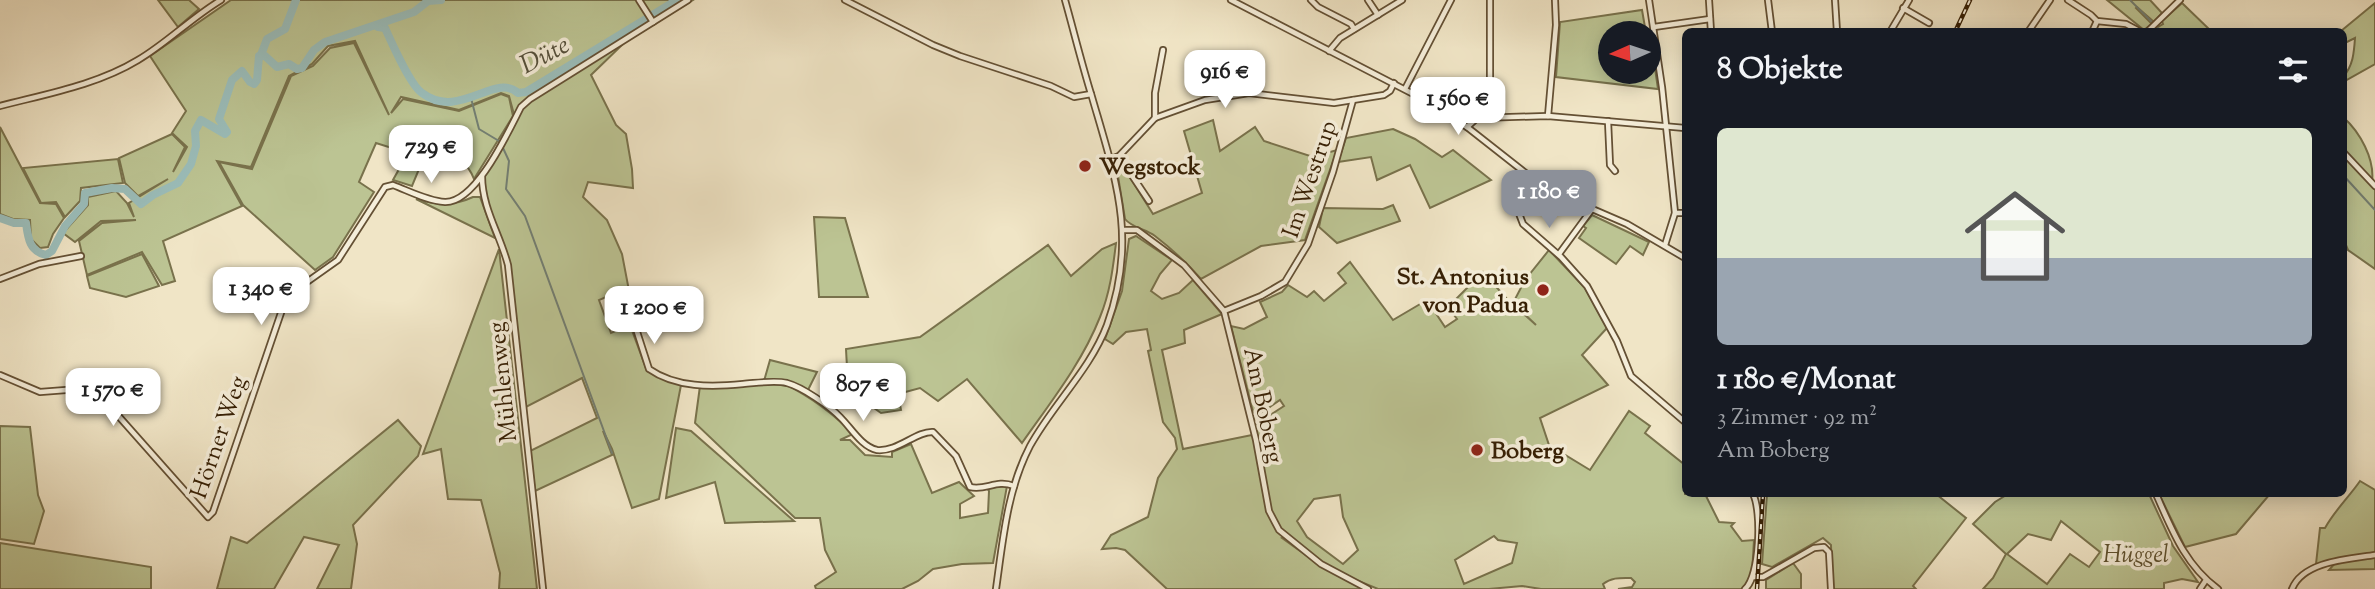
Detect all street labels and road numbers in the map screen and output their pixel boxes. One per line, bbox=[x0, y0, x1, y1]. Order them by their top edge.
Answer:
street label: Im Westrup bbox=[1275, 116, 1347, 243]
street label: Mühlenweg bbox=[481, 320, 527, 444]
street label: Am Boberg bbox=[1233, 344, 1291, 467]
street label: Hörner Weg bbox=[183, 372, 257, 503]

